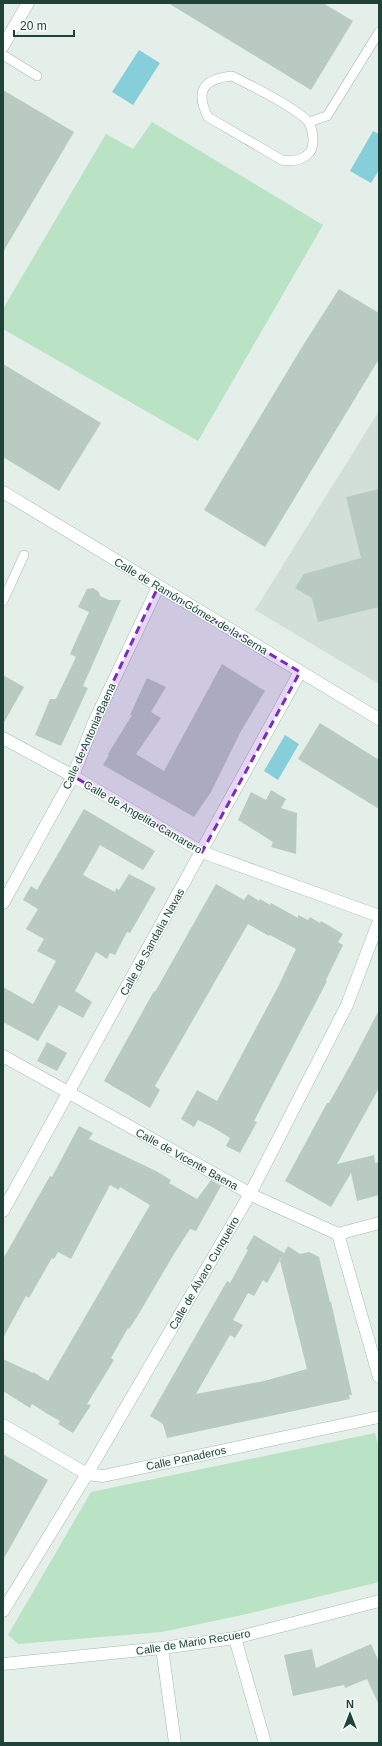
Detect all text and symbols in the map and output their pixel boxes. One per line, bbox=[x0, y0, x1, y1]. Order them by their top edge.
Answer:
scale bar bbox=[14, 12, 74, 38]
text: 20 m bbox=[20, 19, 47, 33]
street label: Calle de Ramón Gómez de la Serna bbox=[112, 555, 271, 657]
street label: Calle de Antonia Baena bbox=[60, 680, 118, 791]
street label: Calle de Angelita Camarero bbox=[82, 778, 204, 856]
street label: Calle de Sandalia Navas bbox=[118, 886, 187, 998]
street label: Calle de Vicente Baena bbox=[134, 1126, 241, 1192]
street label: Calle de Álvaro Cunqueiro bbox=[167, 1214, 241, 1332]
street label: Calle Panaderos bbox=[145, 1444, 228, 1472]
street label: Calle de Mario Recuero bbox=[135, 1627, 251, 1657]
north arrow bbox=[330, 1694, 370, 1734]
text: N bbox=[346, 1698, 354, 1710]

